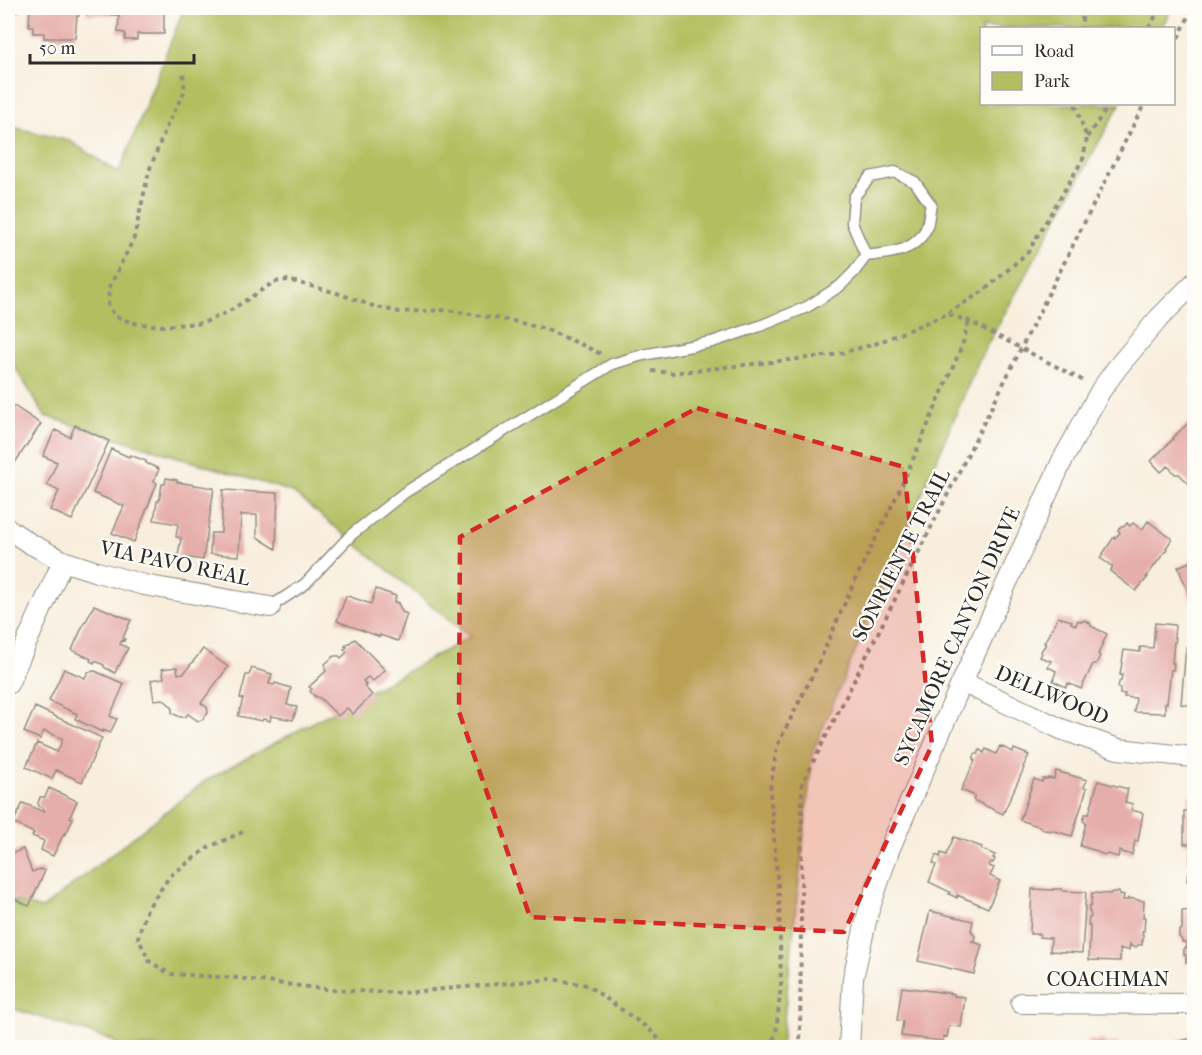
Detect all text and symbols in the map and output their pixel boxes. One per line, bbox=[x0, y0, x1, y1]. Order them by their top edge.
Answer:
scale bar bbox=[30, 27, 194, 65]
legend bbox=[980, 27, 1175, 105]
text: 50 m bbox=[39, 38, 76, 59]
text: Road bbox=[1034, 41, 1074, 62]
text: Park bbox=[1034, 71, 1071, 92]
street label: SONRIENTE TRAIL bbox=[847, 464, 955, 645]
street label: SYCAMORE CANYON DRIVE bbox=[889, 503, 1025, 769]
street label: VIA PAVO REAL bbox=[97, 535, 253, 591]
street label: DELLWOOD bbox=[991, 660, 1113, 730]
street label: COACHMAN bbox=[1046, 967, 1170, 991]

